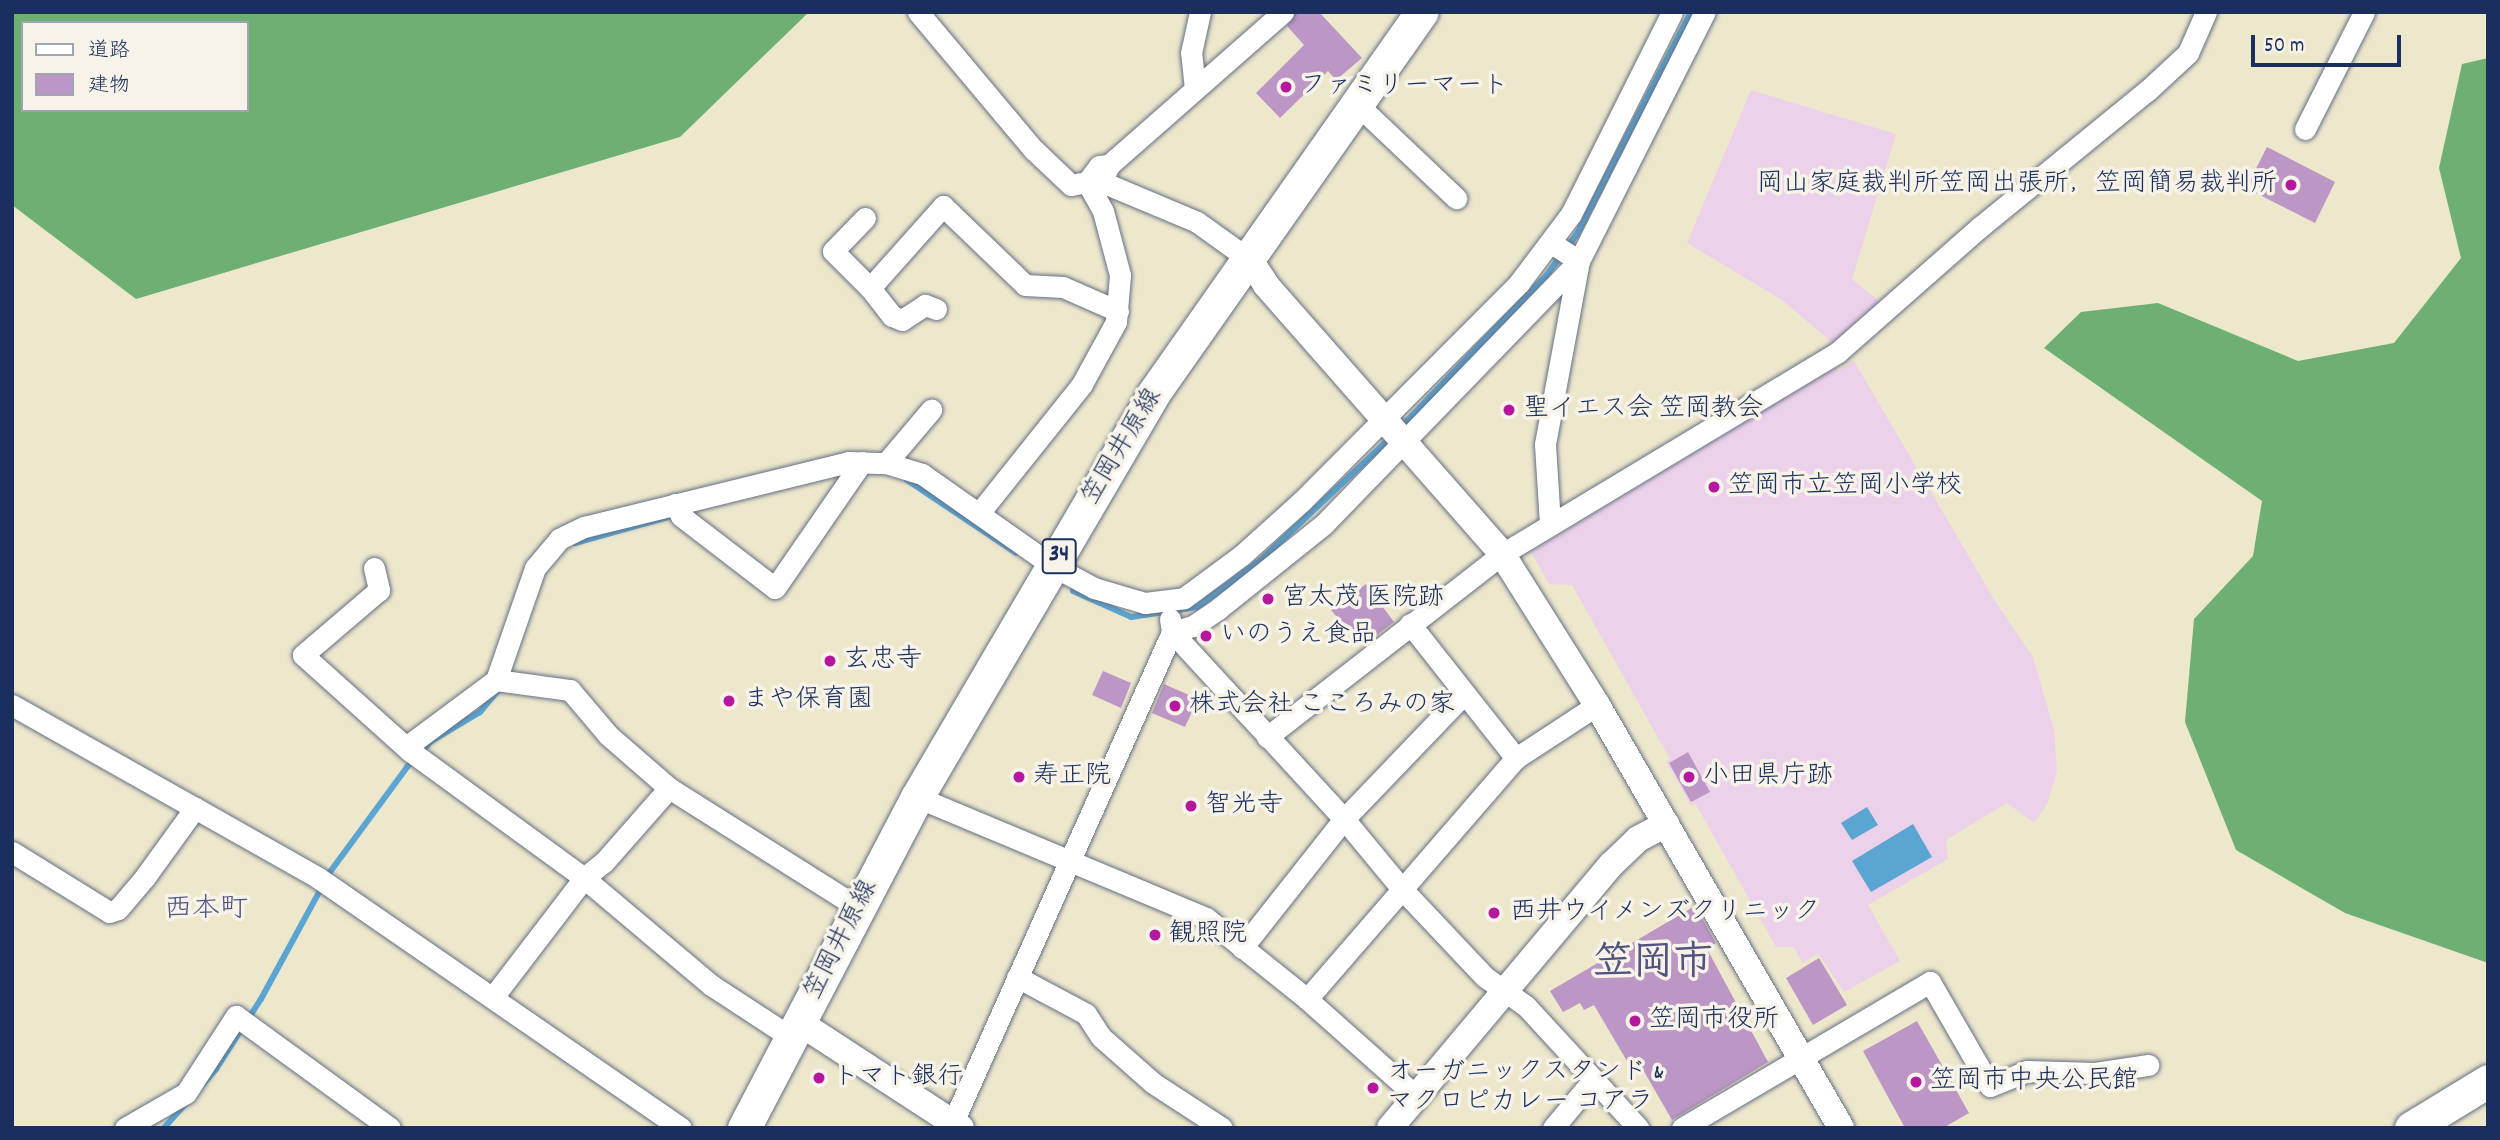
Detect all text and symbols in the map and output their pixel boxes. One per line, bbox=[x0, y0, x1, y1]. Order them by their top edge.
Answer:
legend bbox=[21, 21, 248, 112]
scale bar bbox=[2255, 21, 2406, 65]
text: 50 m bbox=[2264, 32, 2304, 62]
text: 道路 bbox=[88, 37, 130, 67]
place label: ファミリーマート bbox=[1300, 71, 1508, 103]
text: 建物 bbox=[88, 72, 130, 102]
marker: ファミリーマート bbox=[1278, 79, 1294, 95]
place label: 岡山家庭裁判所笠岡出張所，笠岡簡易裁判所 bbox=[1757, 169, 2277, 201]
marker: 岡山家庭裁判所笠岡出張所，笠岡簡易裁判所 bbox=[2283, 177, 2299, 193]
street label: 笠岡井原線 bbox=[1076, 383, 1170, 511]
place label: 聖イエス会 笠岡教会 bbox=[1523, 394, 1763, 426]
marker: 聖イエス会 笠岡教会 bbox=[1501, 402, 1517, 418]
place label: 笠岡市立笠岡小学校 bbox=[1728, 471, 1962, 503]
marker: 笠岡市立笠岡小学校 bbox=[1706, 479, 1722, 495]
road number: 34 bbox=[1042, 536, 1076, 576]
place label: 宮太茂 医院跡 bbox=[1282, 583, 1444, 615]
marker: 宮太茂 医院跡 bbox=[1260, 591, 1276, 607]
place label: いのうえ食品 bbox=[1220, 620, 1376, 652]
marker: いのうえ食品 bbox=[1198, 628, 1214, 644]
place label: 玄忠寺 bbox=[844, 645, 922, 677]
marker: 玄忠寺 bbox=[822, 653, 838, 669]
place label: まや保育園 bbox=[743, 685, 873, 717]
place label: 株式会社 こころみの家 bbox=[1189, 690, 1455, 722]
marker: まや保育園 bbox=[721, 693, 737, 709]
marker: 株式会社 こころみの家 bbox=[1167, 698, 1183, 714]
place label: 寿正院 bbox=[1033, 761, 1111, 793]
place label: 小田県庁跡 bbox=[1703, 761, 1833, 793]
marker: 寿正院 bbox=[1011, 769, 1027, 785]
marker: 小田県庁跡 bbox=[1681, 769, 1697, 785]
place label: 智光寺 bbox=[1205, 790, 1283, 822]
marker: 智光寺 bbox=[1183, 798, 1199, 814]
street label: 笠岡井原線 bbox=[799, 875, 885, 1005]
district label: 西本町 bbox=[164, 894, 248, 928]
place label: 西井ウイメンズクリニック bbox=[1510, 897, 1822, 929]
marker: 西井ウイメンズクリニック bbox=[1484, 903, 1504, 923]
place label: 観照院 bbox=[1169, 919, 1247, 951]
marker: 観照院 bbox=[1147, 927, 1163, 943]
district label: 笠岡市 bbox=[1593, 942, 1713, 990]
place label: 笠岡市役所 bbox=[1649, 1005, 1779, 1037]
marker: 笠岡市役所 bbox=[1627, 1013, 1643, 1029]
place label: オーガニックスタンド & マクロピカレー コアラ bbox=[1387, 1057, 1664, 1118]
place label: トマト銀行 bbox=[833, 1062, 963, 1094]
place label: 笠岡市中央公民館 bbox=[1930, 1066, 2138, 1098]
marker: トマト銀行 bbox=[811, 1070, 827, 1086]
marker: 笠岡市中央公民館 bbox=[1908, 1074, 1924, 1090]
marker: オーガニックスタンド & マクロピカレー コアラ bbox=[1365, 1080, 1381, 1096]

